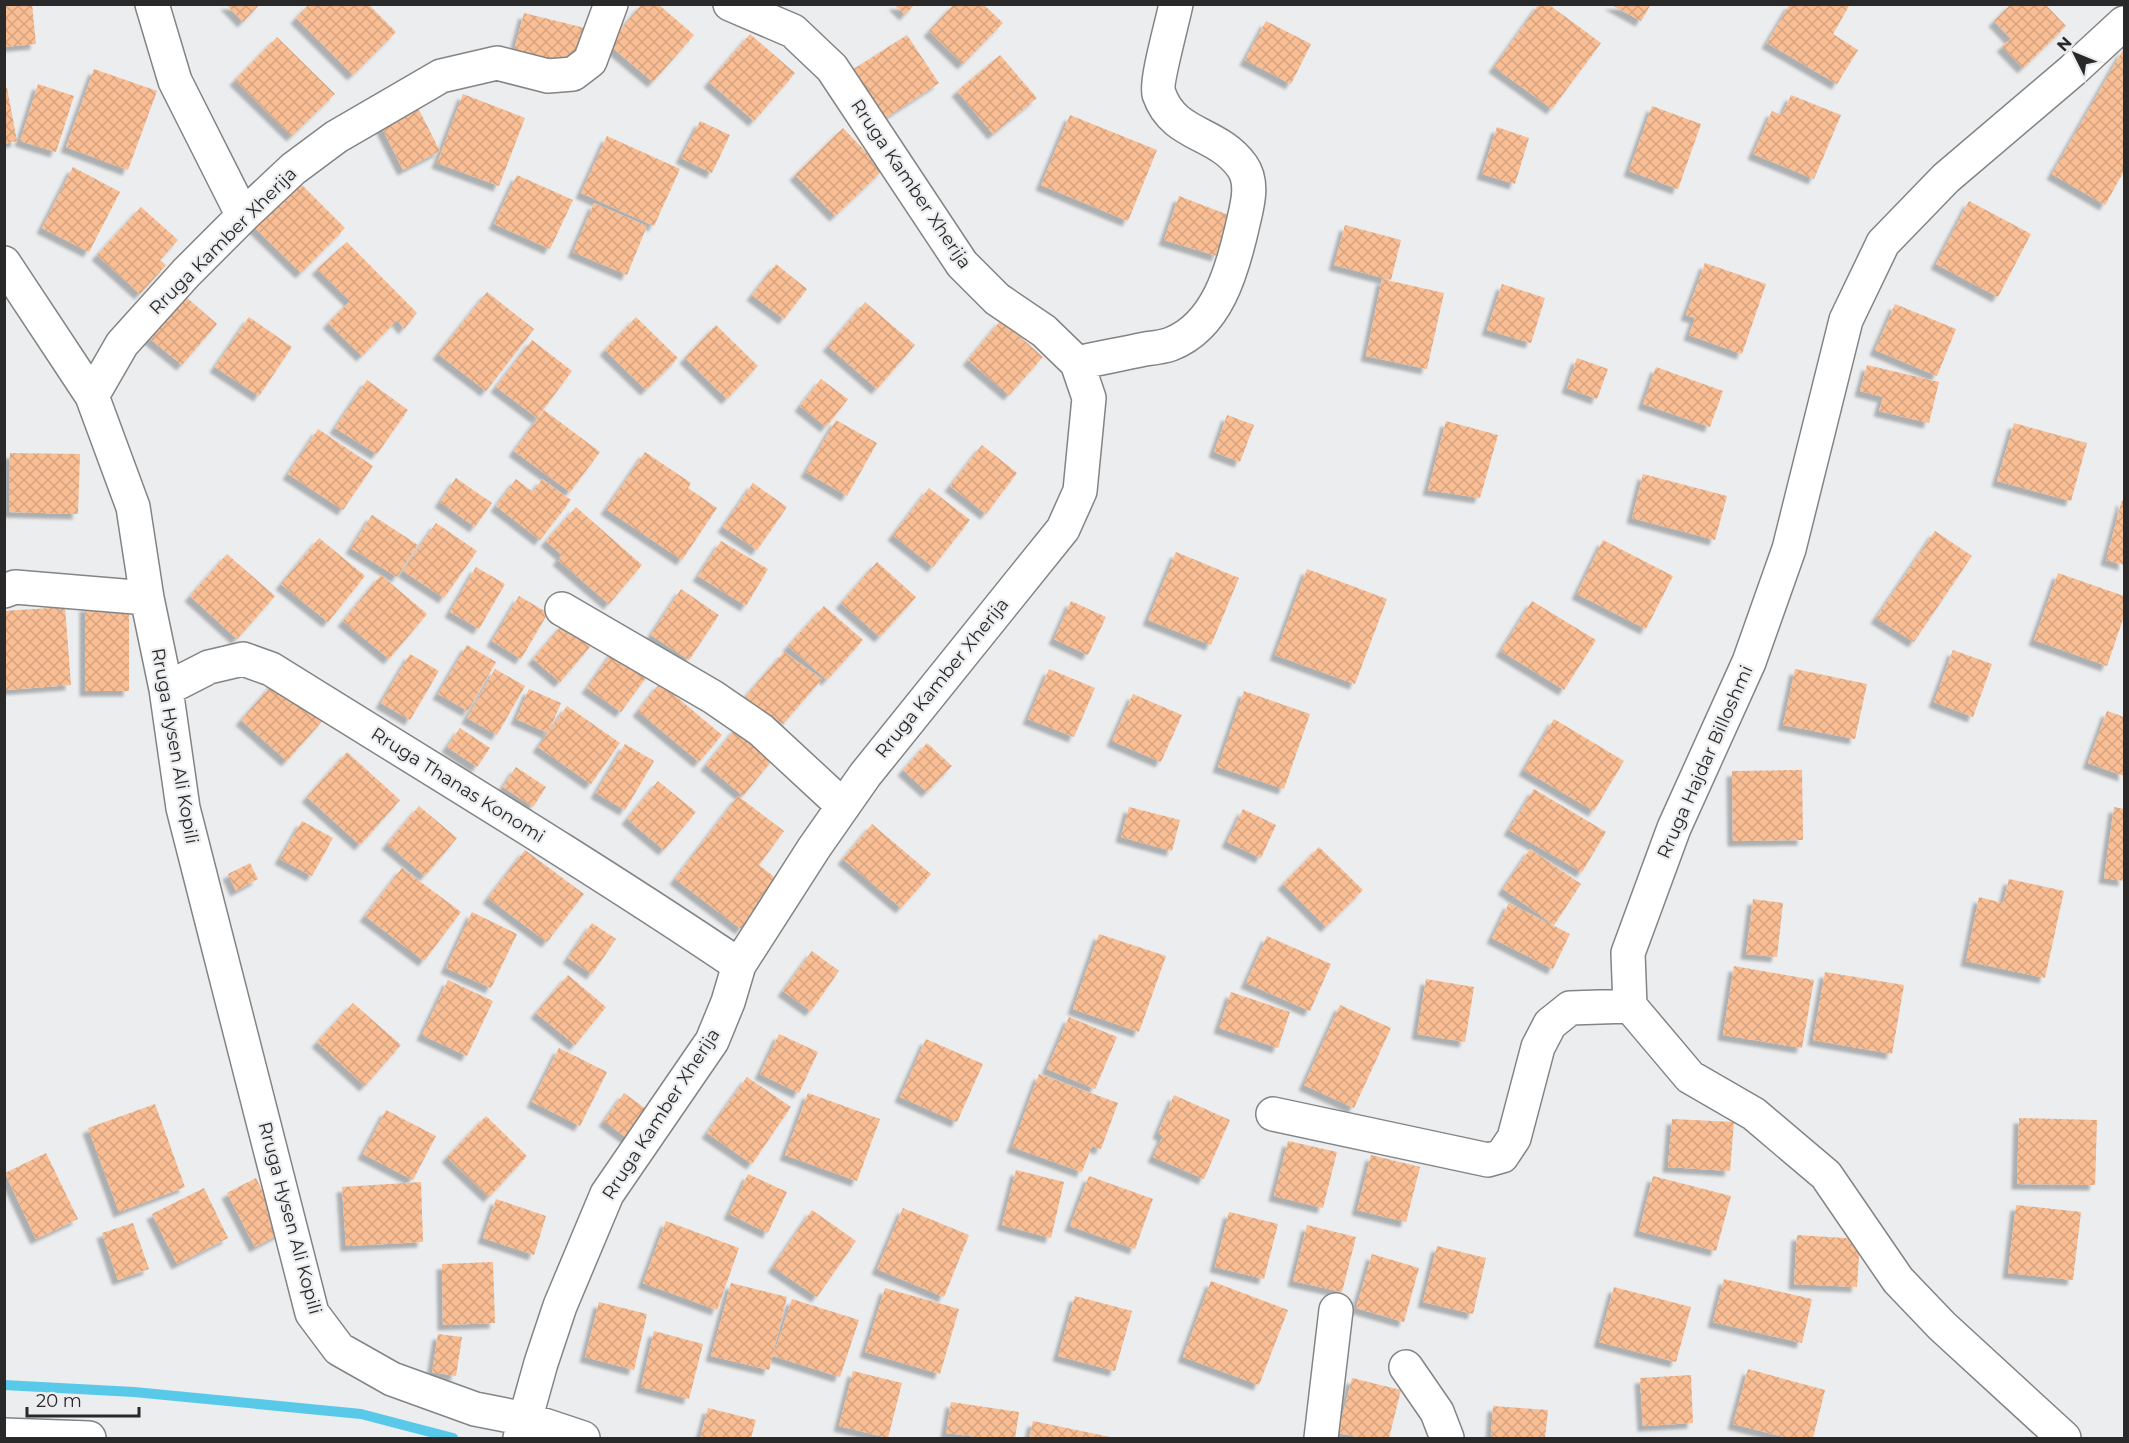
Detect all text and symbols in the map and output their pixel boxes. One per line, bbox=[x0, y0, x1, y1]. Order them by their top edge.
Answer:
north arrow bbox=[2045, 24, 2105, 84]
text: N bbox=[2053, 33, 2076, 55]
street label: Rruga Kamber Xherija bbox=[846, 95, 976, 273]
street label: Rruga Kamber Xherija bbox=[145, 163, 301, 319]
street label: Rruga Kamber Xherija bbox=[871, 594, 1013, 762]
street label: Rruga Hysen Ali Kopili bbox=[147, 646, 203, 846]
street label: Rruga Hajdar Billoshmi bbox=[1652, 662, 1758, 862]
street label: Rruga Thanas Konomi bbox=[367, 723, 549, 847]
street label: Rruga Kamber Xherija bbox=[597, 1024, 725, 1204]
street label: Rruga Hysen Ali Kopili bbox=[254, 1119, 326, 1317]
scale bar bbox=[27, 1380, 140, 1418]
text: 20 m bbox=[36, 1390, 82, 1412]

